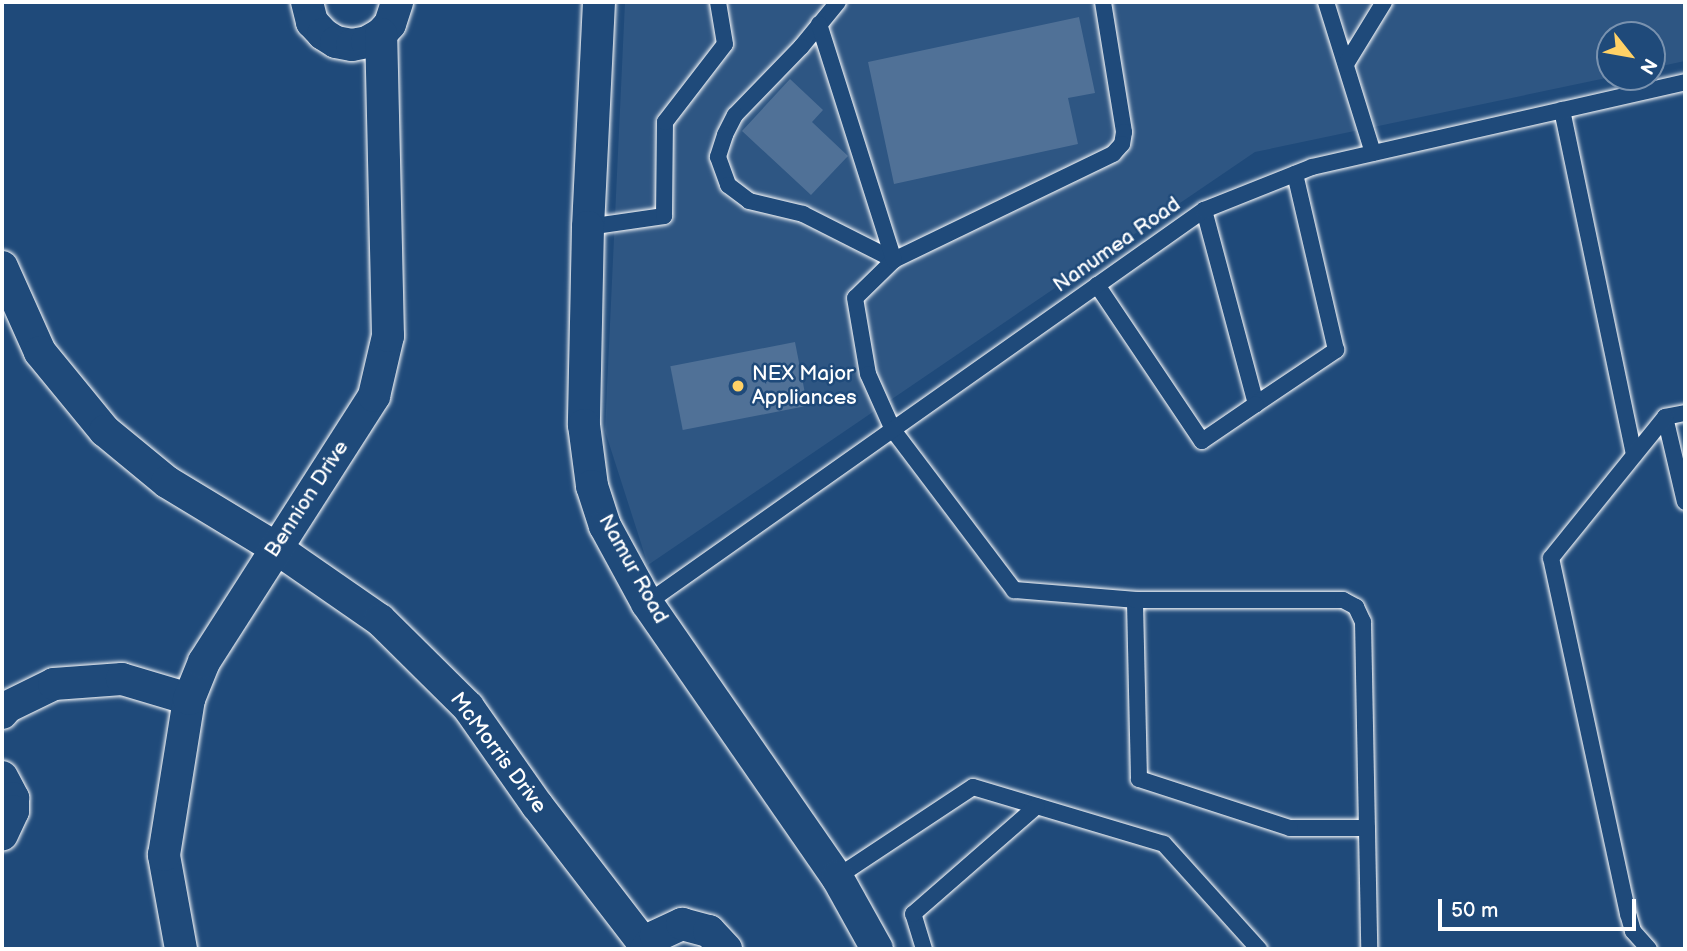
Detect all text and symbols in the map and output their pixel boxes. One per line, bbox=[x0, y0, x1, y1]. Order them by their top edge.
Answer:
north arrow bbox=[1596, 21, 1666, 91]
text: N bbox=[1634, 54, 1661, 78]
street label: Nanumea Road bbox=[1049, 192, 1185, 298]
place label: NEX Major Appliances bbox=[752, 361, 857, 411]
marker: NEX Major Appliances bbox=[730, 378, 746, 394]
street label: Bennion Drive bbox=[260, 436, 354, 562]
street label: Namur Road bbox=[593, 510, 673, 628]
street label: McMorris Drive bbox=[444, 688, 552, 818]
scale bar bbox=[1442, 884, 1640, 928]
text: 50 m bbox=[1451, 898, 1498, 923]

